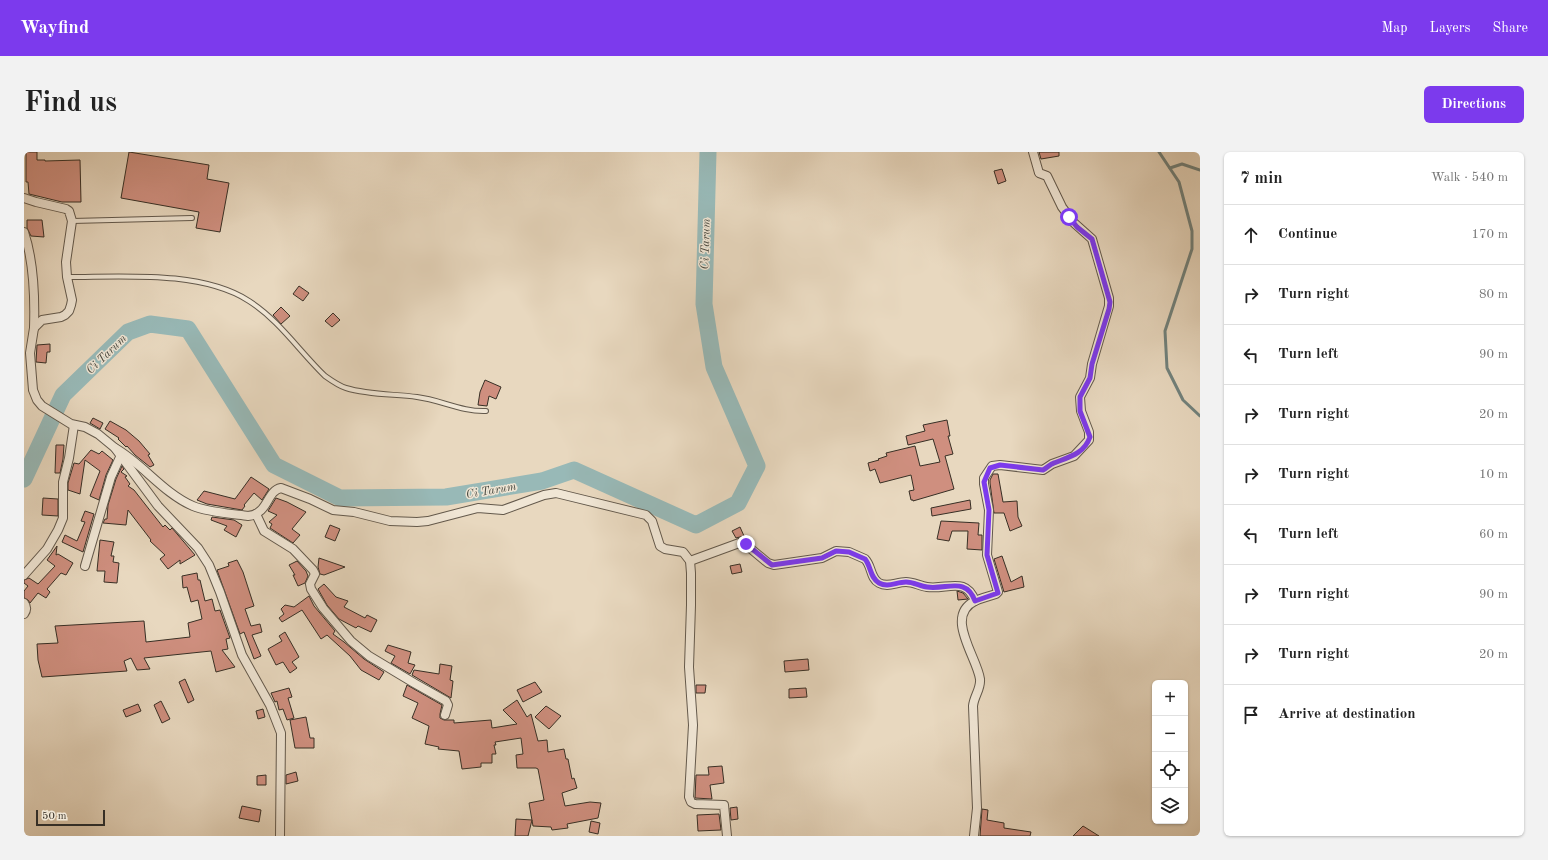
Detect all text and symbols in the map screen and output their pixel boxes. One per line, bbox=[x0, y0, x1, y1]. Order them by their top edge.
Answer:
text: Wayfind bbox=[20, 19, 89, 38]
text: Map bbox=[1382, 21, 1408, 35]
text: Layers bbox=[1430, 21, 1471, 35]
text: Share bbox=[1493, 21, 1528, 35]
button: Directions bbox=[1424, 86, 1524, 123]
text: Find us bbox=[24, 90, 117, 118]
text: 7 min bbox=[1240, 170, 1283, 187]
text: Walk · 540 m bbox=[1431, 171, 1508, 184]
route start bbox=[1060, 208, 1078, 226]
water label: Ci Tarum bbox=[699, 218, 713, 270]
icon: ahead bbox=[1240, 224, 1262, 246]
text: Continue bbox=[1278, 227, 1337, 242]
text: 170 m bbox=[1471, 228, 1508, 241]
icon: right bbox=[1240, 284, 1262, 306]
text: Turn right bbox=[1278, 287, 1349, 302]
text: 80 m bbox=[1479, 288, 1508, 301]
water label: Ci Tarum bbox=[84, 332, 129, 377]
icon: left bbox=[1240, 344, 1262, 366]
text: Turn left bbox=[1278, 347, 1338, 362]
text: 90 m bbox=[1479, 348, 1508, 361]
icon: right bbox=[1240, 404, 1262, 426]
text: Turn right bbox=[1278, 407, 1349, 422]
text: 20 m bbox=[1479, 408, 1508, 421]
icon: right bbox=[1240, 464, 1262, 486]
text: Turn right bbox=[1278, 467, 1349, 482]
text: 10 m bbox=[1479, 468, 1508, 481]
water label: Ci Tarum bbox=[465, 481, 518, 501]
icon: left bbox=[1240, 524, 1262, 546]
text: Turn left bbox=[1278, 527, 1338, 542]
text: 60 m bbox=[1479, 528, 1508, 541]
route end bbox=[737, 535, 755, 553]
icon: right bbox=[1240, 584, 1262, 606]
text: Turn right bbox=[1278, 587, 1349, 602]
text: 90 m bbox=[1479, 588, 1508, 601]
icon: right bbox=[1240, 644, 1262, 666]
text: Turn right bbox=[1278, 647, 1349, 662]
text: 20 m bbox=[1479, 648, 1508, 661]
map controls bbox=[1152, 680, 1188, 824]
button: + bbox=[1152, 680, 1188, 716]
icon: arrive bbox=[1240, 704, 1262, 726]
text: Arrive at destination bbox=[1278, 707, 1416, 722]
button: − bbox=[1152, 716, 1188, 752]
button: locate bbox=[1152, 752, 1188, 788]
button: layers bbox=[1152, 788, 1188, 824]
scale bar bbox=[36, 808, 105, 827]
text: 50 m bbox=[42, 811, 67, 822]

